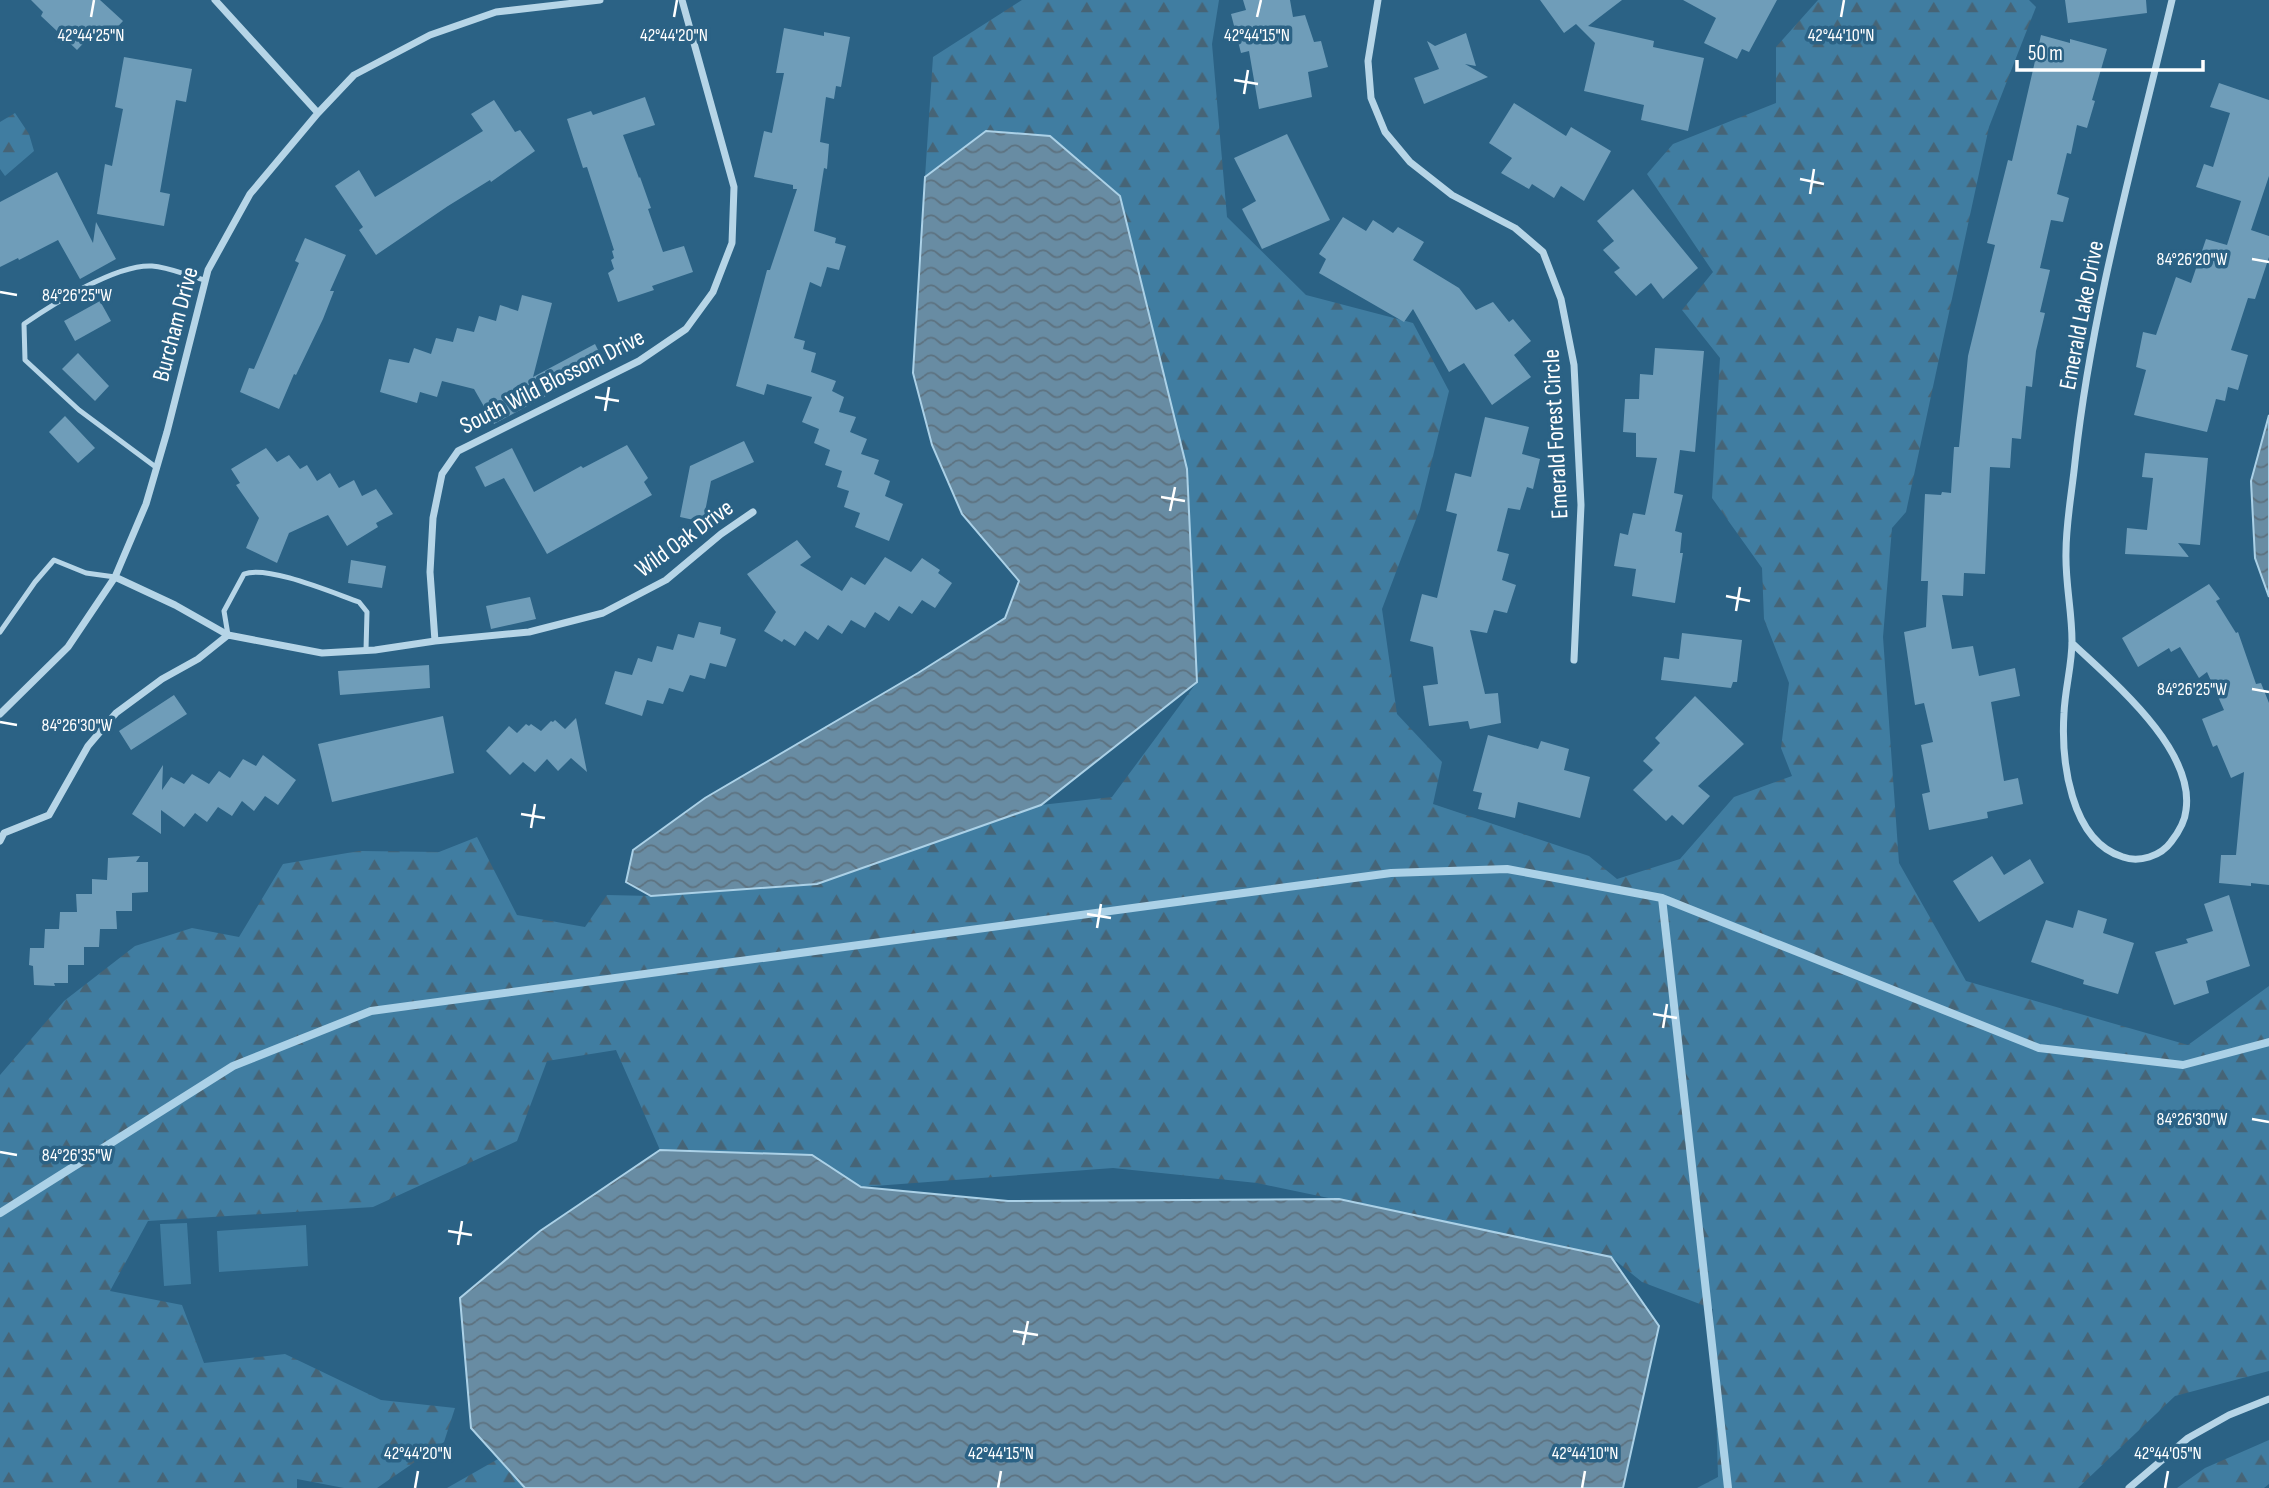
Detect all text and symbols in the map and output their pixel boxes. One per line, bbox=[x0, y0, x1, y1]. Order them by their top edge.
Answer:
text: 42°44'25"N bbox=[58, 25, 125, 46]
text: 42°44'20"N bbox=[640, 25, 708, 46]
text: 42°44'15"N bbox=[1224, 25, 1290, 46]
text: 42°44'10"N bbox=[1808, 25, 1874, 46]
scale bar bbox=[2017, 28, 2202, 72]
text: 50 m bbox=[2028, 41, 2063, 66]
street label: Emerald Lake Drive bbox=[2053, 238, 2110, 392]
text: 84°26'20"W bbox=[2156, 249, 2228, 270]
street label: Burcham Drive bbox=[146, 264, 205, 385]
text: 84°26'25"W bbox=[42, 285, 112, 306]
street label: South Wild Blossom Drive bbox=[455, 322, 649, 440]
street label: Emerald Forest Circle bbox=[1537, 348, 1574, 520]
street label: Wild Oak Drive bbox=[630, 493, 739, 584]
text: 84°26'25"W bbox=[2157, 679, 2227, 700]
text: 84°26'30"W bbox=[41, 715, 113, 736]
text: 84°26'30"W bbox=[2156, 1109, 2228, 1130]
text: 84°26'35"W bbox=[42, 1145, 112, 1166]
text: 42°44'20"N bbox=[384, 1443, 452, 1464]
text: 42°44'15"N bbox=[968, 1443, 1034, 1464]
text: 42°44'10"N bbox=[1552, 1443, 1618, 1464]
text: 42°44'05"N bbox=[2134, 1443, 2202, 1464]

